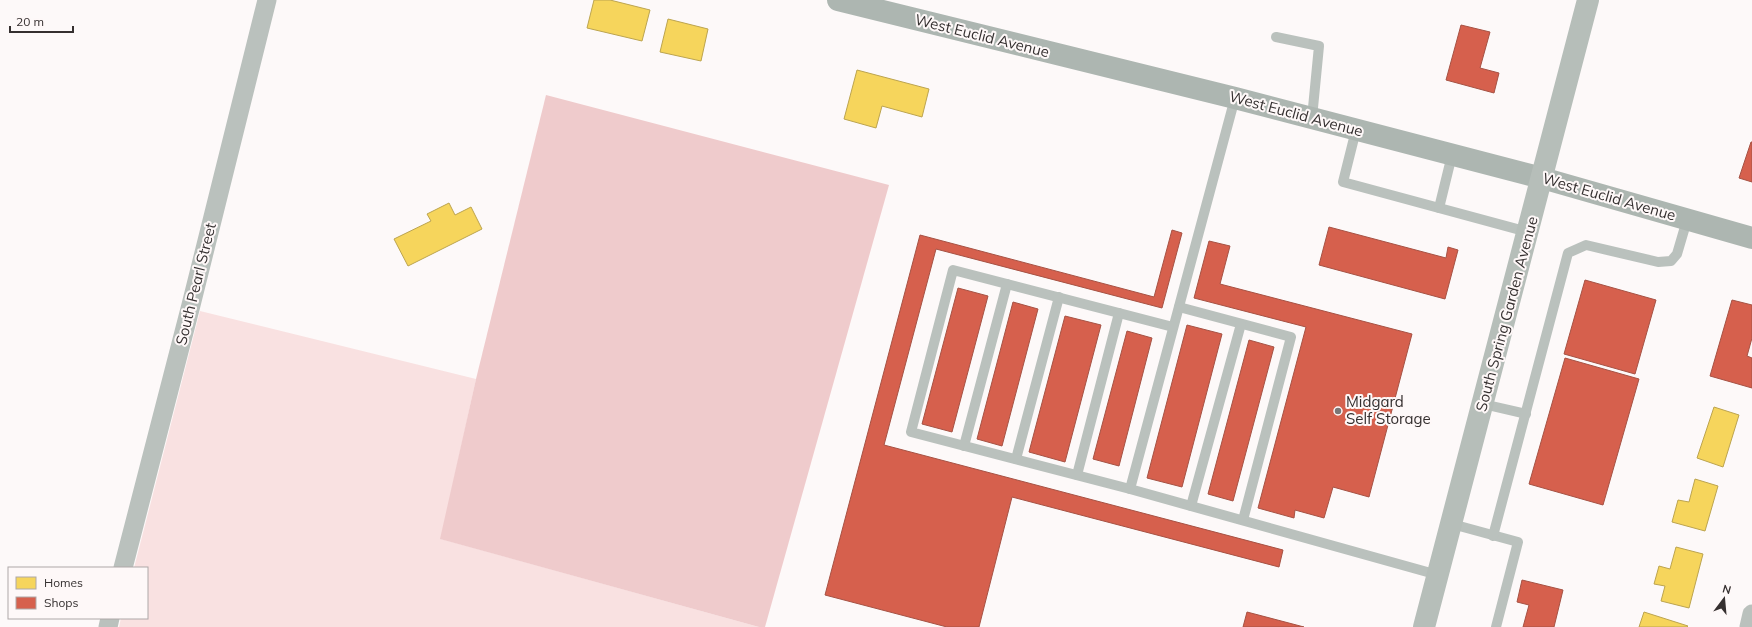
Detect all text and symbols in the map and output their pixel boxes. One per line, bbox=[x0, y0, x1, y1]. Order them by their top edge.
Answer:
scale bar bbox=[10, 8, 73, 34]
street label: West Euclid Avenue bbox=[913, 10, 1051, 61]
text: 20 m bbox=[16, 14, 44, 29]
street label: West Euclid Avenue bbox=[1227, 87, 1365, 141]
street label: West Euclid Avenue bbox=[1540, 168, 1678, 225]
street label: South Spring Garden Avenue bbox=[1471, 214, 1542, 413]
street label: South Pearl Street bbox=[171, 221, 220, 347]
place label: Midgard Self Storage bbox=[1346, 392, 1431, 428]
marker: Midgard Self Storage bbox=[1333, 406, 1343, 416]
legend bbox=[8, 567, 148, 619]
text: Homes bbox=[44, 575, 83, 590]
north arrow bbox=[1704, 579, 1744, 619]
text: N bbox=[1721, 582, 1733, 597]
text: Shops bbox=[44, 595, 79, 610]

